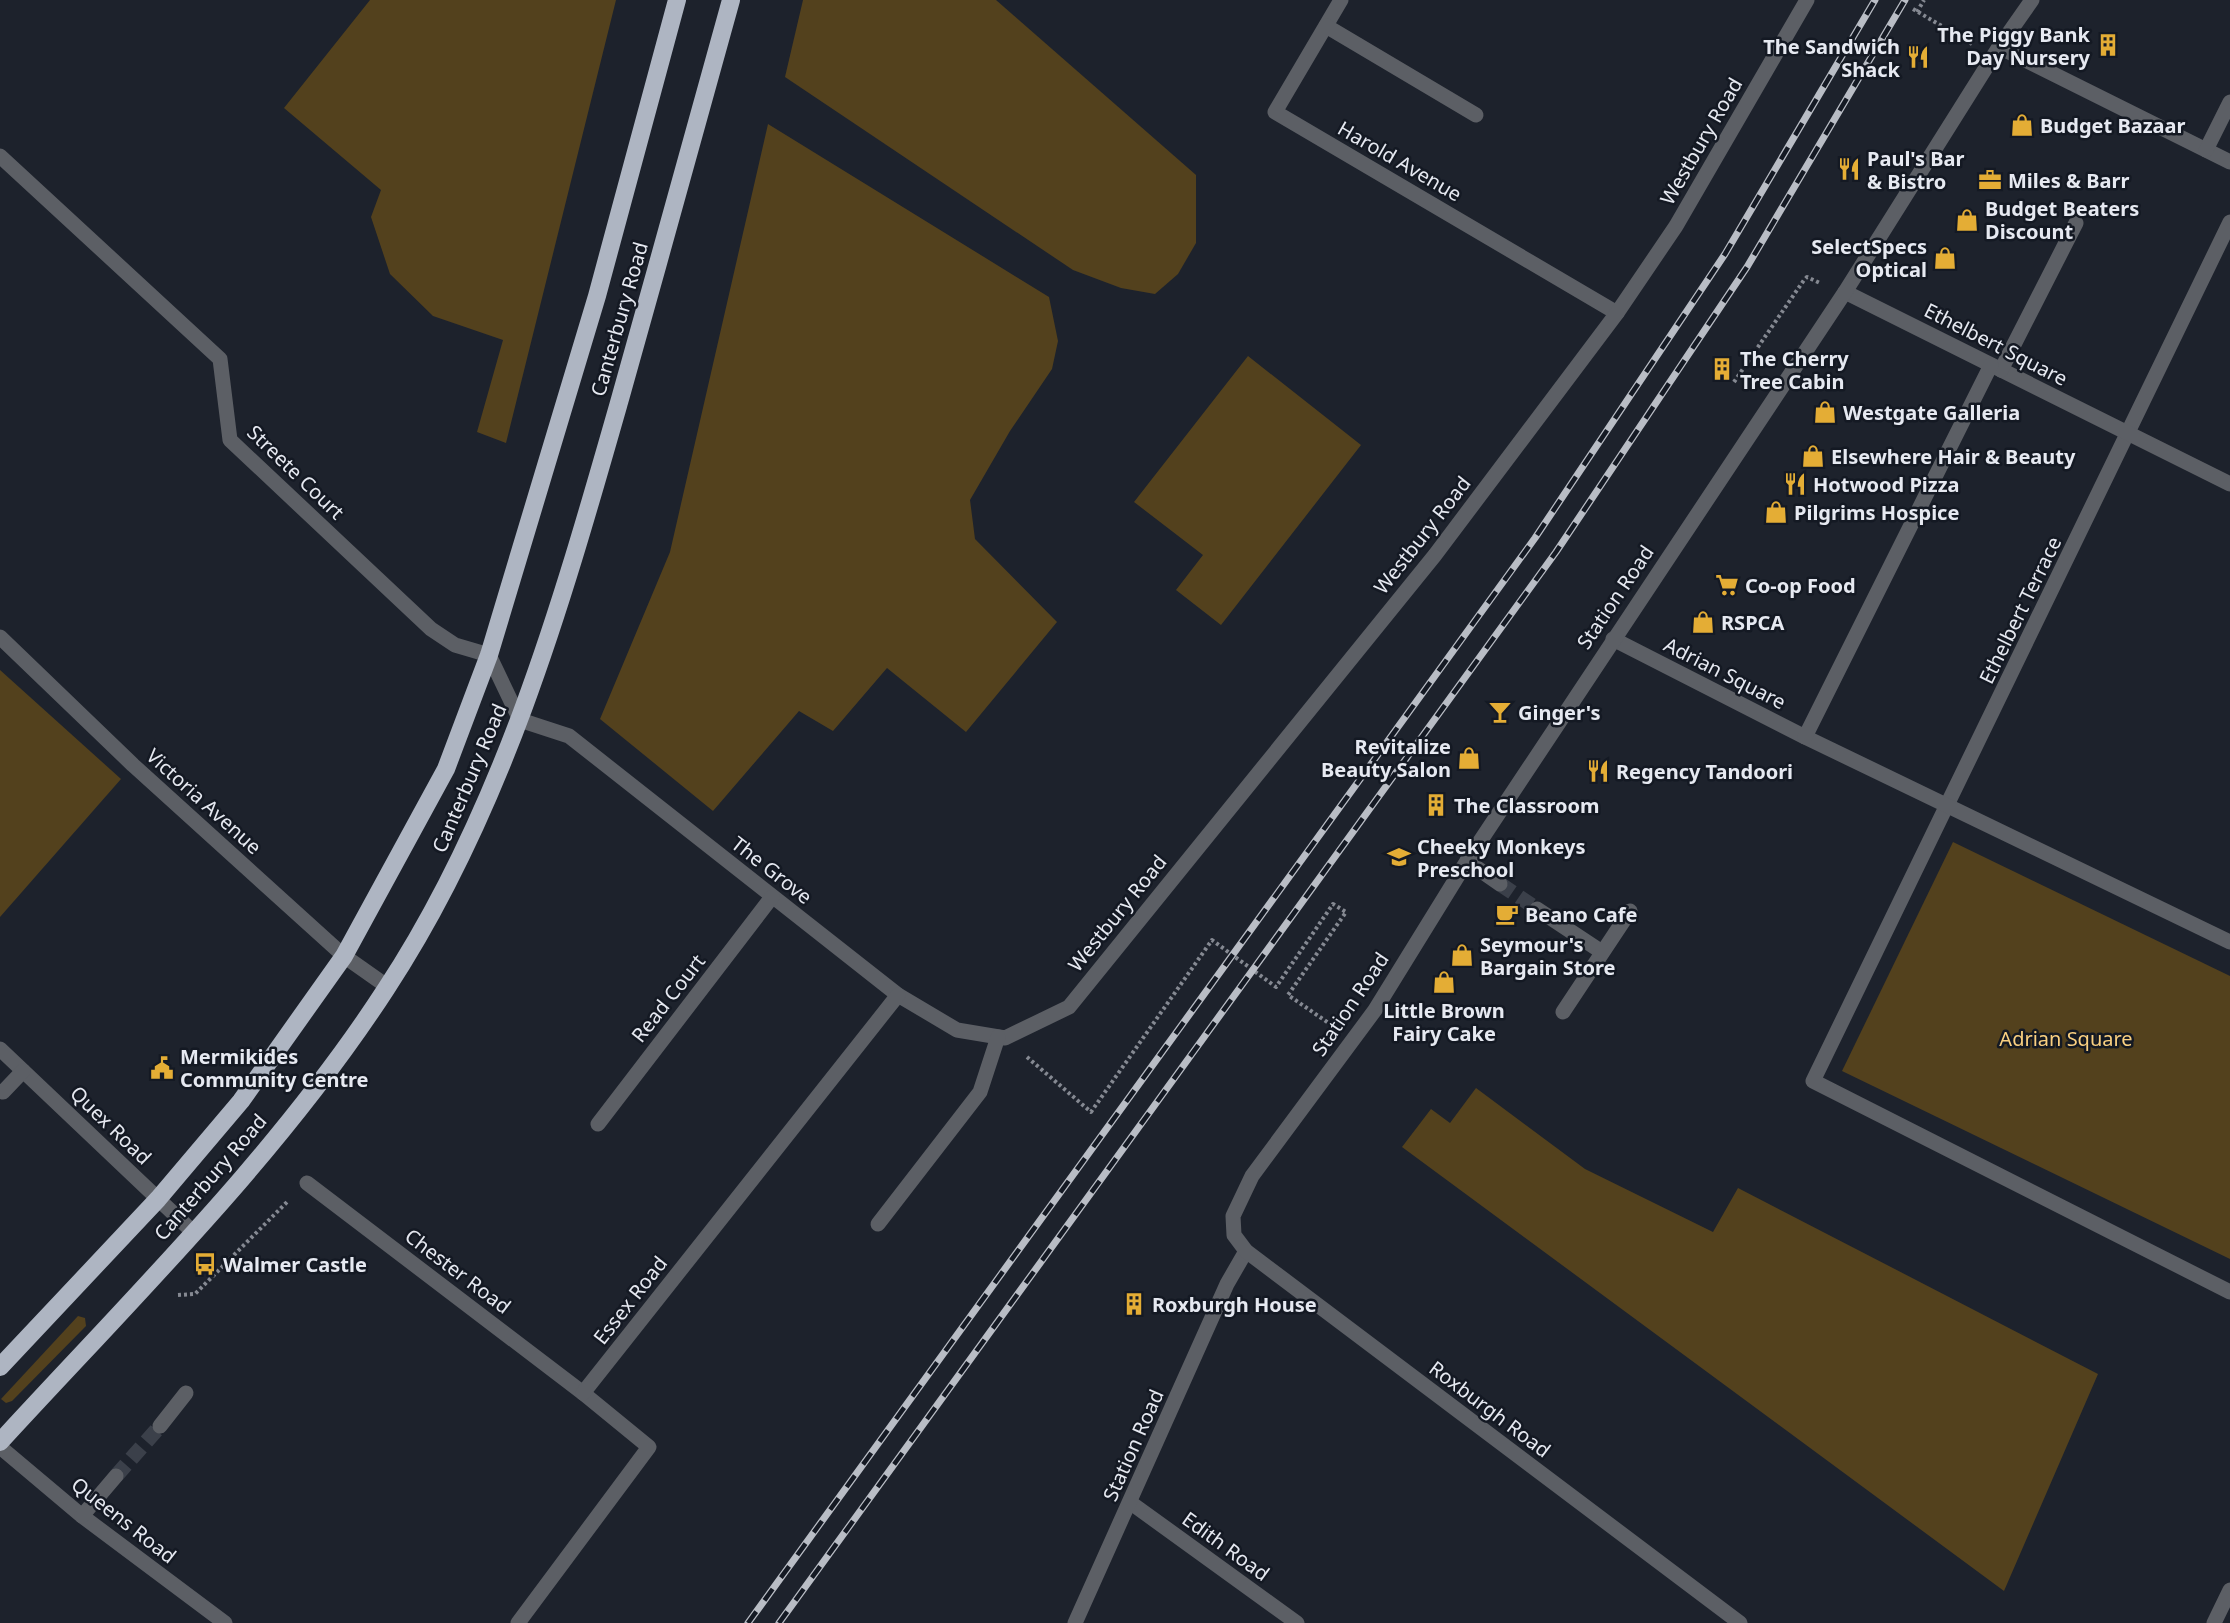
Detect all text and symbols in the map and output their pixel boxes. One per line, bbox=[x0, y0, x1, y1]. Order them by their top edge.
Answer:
place label: The Piggy Bank Day Nursery bbox=[1937, 21, 2091, 71]
building icon: The Piggy Bank Day Nursery bbox=[2095, 32, 2121, 58]
place label: The Sandwich Shack bbox=[1763, 33, 1901, 83]
restaurant icon: The Sandwich Shack bbox=[1905, 44, 1931, 70]
street label: Westbury Road bbox=[1654, 72, 1748, 210]
shop icon: Budget Bazaar bbox=[2009, 112, 2035, 138]
place label: Budget Bazaar bbox=[2040, 112, 2186, 139]
street label: Harold Avenue bbox=[1333, 115, 1467, 207]
place label: Paul's Bar & Bistro bbox=[1867, 145, 1965, 195]
restaurant icon: Paul's Bar & Bistro bbox=[1836, 156, 1862, 182]
office icon: Miles & Barr bbox=[1977, 167, 2003, 193]
place label: Miles & Barr bbox=[2008, 167, 2129, 194]
place label: Budget Beaters Discount bbox=[1985, 195, 2139, 245]
shop icon: Budget Beaters Discount bbox=[1954, 207, 1980, 233]
place label: SelectSpecs Optical bbox=[1811, 233, 1927, 283]
street label: Canterbury Road bbox=[584, 239, 654, 399]
shop icon: SelectSpecs Optical bbox=[1932, 245, 1958, 271]
street label: Ethelbert Square bbox=[1920, 296, 2072, 392]
place label: The Cherry Tree Cabin bbox=[1740, 345, 1849, 395]
building icon: The Cherry Tree Cabin bbox=[1709, 356, 1735, 382]
shop icon: Westgate Galleria bbox=[1812, 399, 1838, 425]
place label: Westgate Galleria bbox=[1843, 399, 2020, 426]
street label: Streete Court bbox=[242, 419, 350, 525]
shop icon: Elsewhere Hair & Beauty bbox=[1800, 443, 1826, 469]
place label: Elsewhere Hair & Beauty bbox=[1831, 443, 2076, 470]
street label: Westbury Road bbox=[1367, 470, 1477, 600]
restaurant icon: Hotwood Pizza bbox=[1782, 471, 1808, 497]
place label: Hotwood Pizza bbox=[1813, 471, 1960, 498]
shop icon: Pilgrims Hospice bbox=[1763, 499, 1789, 525]
place label: Pilgrims Hospice bbox=[1794, 499, 1959, 526]
street label: Ethelbert Terrace bbox=[1973, 532, 2067, 688]
street label: Station Road bbox=[1570, 540, 1660, 654]
supermarket icon: Co-op Food bbox=[1714, 572, 1740, 598]
place label: Co-op Food bbox=[1745, 572, 1856, 599]
shop icon: RSPCA bbox=[1690, 609, 1716, 635]
place label: RSPCA bbox=[1721, 609, 1784, 636]
street label: Adrian Square bbox=[1659, 631, 1791, 715]
street label: Canterbury Road bbox=[425, 699, 513, 857]
bar icon: Ginger's bbox=[1487, 699, 1513, 725]
place label: Ginger's bbox=[1518, 699, 1601, 726]
place label: Revitalize Beauty Salon bbox=[1321, 733, 1451, 783]
street label: Victoria Avenue bbox=[141, 742, 267, 860]
shop icon: Revitalize Beauty Salon bbox=[1456, 745, 1482, 771]
restaurant icon: Regency Tandoori bbox=[1585, 758, 1611, 784]
place label: Regency Tandoori bbox=[1616, 758, 1793, 785]
building icon: The Classroom bbox=[1423, 792, 1449, 818]
place label: The Classroom bbox=[1454, 792, 1600, 819]
street label: The Grove bbox=[726, 830, 818, 910]
place label: Cheeky Monkeys Preschool bbox=[1417, 833, 1586, 883]
school or university icon: Cheeky Monkeys Preschool bbox=[1386, 844, 1412, 870]
street label: Westbury Road bbox=[1062, 849, 1172, 977]
cafe icon: Beano Cafe bbox=[1494, 901, 1520, 927]
place label: Beano Cafe bbox=[1525, 901, 1637, 928]
place label: Seymour's Bargain Store bbox=[1480, 931, 1616, 981]
shop icon: Seymour's Bargain Store bbox=[1449, 942, 1475, 968]
street label: Station Road bbox=[1305, 947, 1395, 1061]
street label: Read Court bbox=[625, 948, 711, 1048]
shop icon: Little Brown Fairy Cake bbox=[1431, 969, 1457, 995]
place label: Little Brown Fairy Cake bbox=[1383, 997, 1505, 1047]
park label: Adrian Square bbox=[1999, 1025, 2133, 1052]
place label: Mermikides Community Centre bbox=[180, 1043, 369, 1093]
public building icon: Mermikides Community Centre bbox=[149, 1055, 175, 1081]
street label: Quex Road bbox=[65, 1080, 157, 1170]
street label: Canterbury Road bbox=[148, 1108, 272, 1246]
street label: Chester Road bbox=[400, 1222, 516, 1320]
street label: Essex Road bbox=[587, 1250, 673, 1350]
bus stop icon: Walmer Castle bbox=[192, 1251, 218, 1277]
place label: Walmer Castle bbox=[223, 1251, 367, 1278]
building icon: Roxburgh House bbox=[1121, 1291, 1147, 1317]
place label: Roxburgh House bbox=[1152, 1291, 1317, 1318]
street label: Roxburgh Road bbox=[1424, 1354, 1556, 1464]
street label: Station Road bbox=[1096, 1385, 1170, 1505]
street label: Queens Road bbox=[66, 1471, 182, 1569]
street label: Edith Road bbox=[1177, 1505, 1275, 1587]

